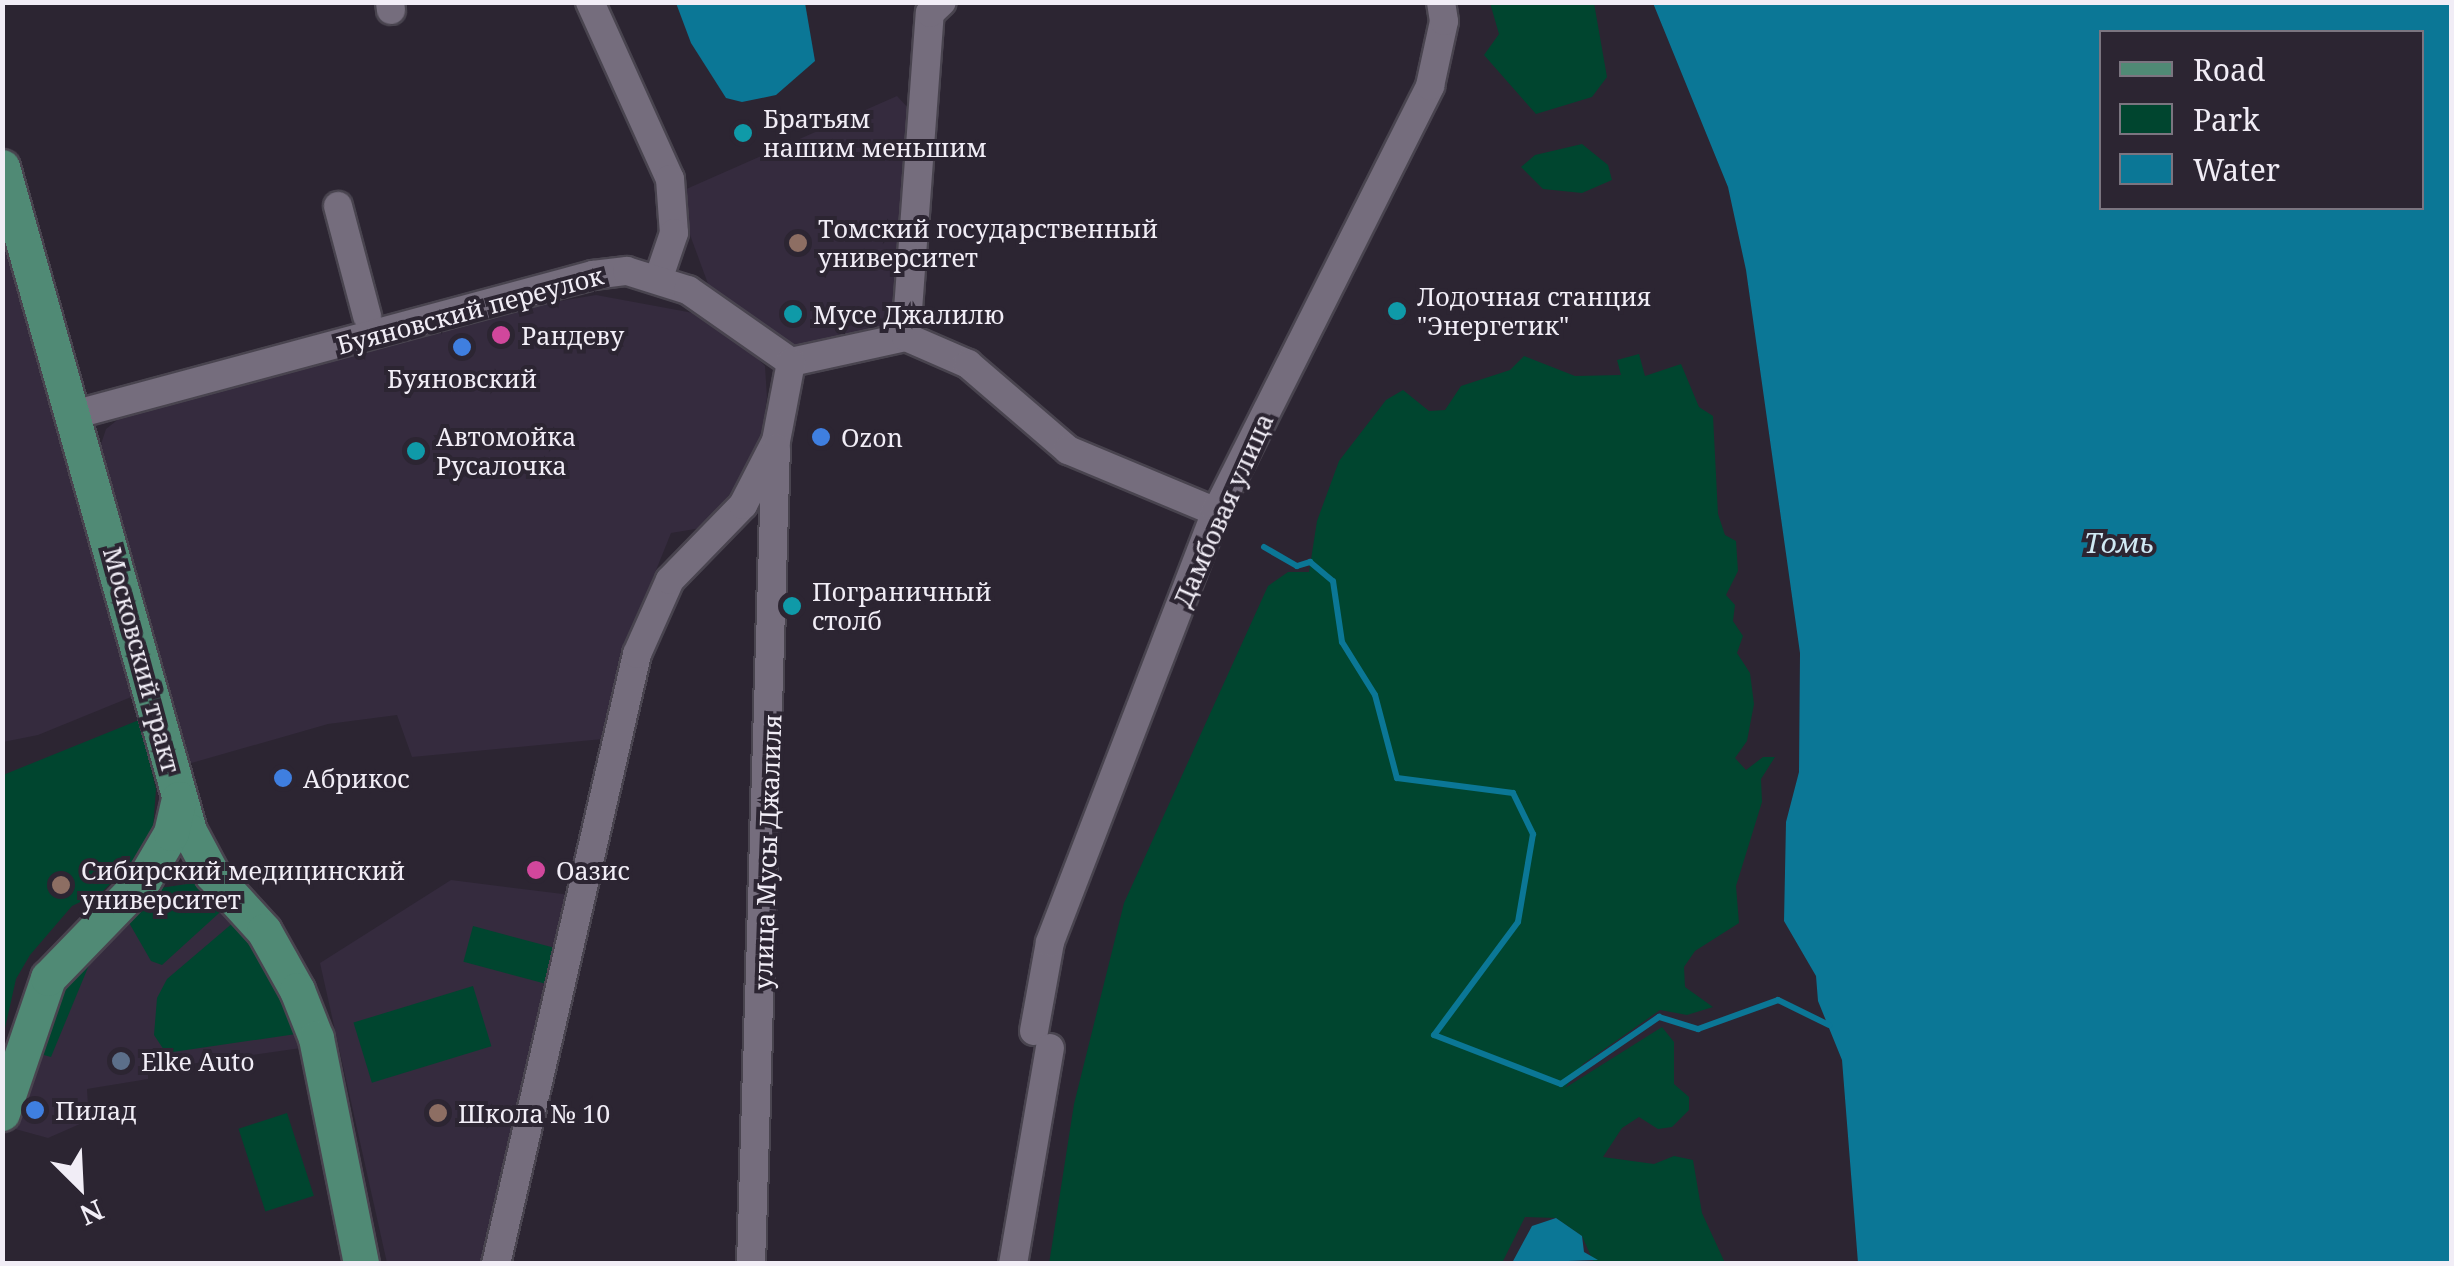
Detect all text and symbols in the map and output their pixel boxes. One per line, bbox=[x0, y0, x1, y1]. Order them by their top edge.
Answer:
legend bbox=[2099, 30, 2424, 210]
text: Road bbox=[2193, 49, 2265, 90]
text: Park bbox=[2193, 99, 2260, 140]
place label: Братьям нашим меньшим bbox=[763, 104, 987, 163]
marker: Братьям нашим меньшим bbox=[732, 122, 754, 144]
text: Water bbox=[2193, 149, 2280, 190]
place label: Томский государственный университет bbox=[818, 214, 1158, 273]
marker: Томский государственный университет bbox=[787, 232, 809, 254]
street label: Буяновский переулок bbox=[333, 260, 607, 360]
place label: Лодочная станция "Энергетик" bbox=[1417, 282, 1651, 341]
place label: Мусе Джалилю bbox=[813, 299, 1004, 329]
marker: Лодочная станция "Энергетик" bbox=[1386, 300, 1408, 322]
marker: Мусе Джалилю bbox=[782, 303, 804, 325]
place label: Рандеву bbox=[521, 320, 624, 350]
marker: Рандеву bbox=[490, 324, 512, 346]
marker: Буяновский bbox=[451, 336, 473, 358]
place label: Буяновский bbox=[387, 363, 537, 393]
street label: Дамбовая улица bbox=[1167, 409, 1279, 611]
place label: Автомойка Русалочка bbox=[436, 422, 576, 481]
place label: Ozon bbox=[841, 422, 903, 452]
marker: Ozon bbox=[810, 426, 832, 448]
marker: Автомойка Русалочка bbox=[405, 440, 427, 462]
water label: Томь bbox=[2084, 525, 2154, 559]
street label: Московский тракт bbox=[97, 544, 187, 776]
place label: Пограничный столб bbox=[812, 577, 992, 636]
marker: Пограничный столб bbox=[781, 595, 803, 617]
street label: улица Мусы Джалиля bbox=[747, 714, 787, 990]
place label: Абрикос bbox=[303, 763, 410, 793]
marker: Абрикос bbox=[272, 767, 294, 789]
place label: Оазис bbox=[556, 855, 630, 885]
place label: Сибирский медицинский университет bbox=[81, 856, 405, 915]
marker: Оазис bbox=[525, 859, 547, 881]
marker: Сибирский медицинский университет bbox=[50, 874, 72, 896]
place label: Elke Auto bbox=[141, 1046, 255, 1076]
marker: Elke Auto bbox=[110, 1050, 132, 1072]
place label: Пилад bbox=[55, 1095, 137, 1125]
place label: Школа № 10 bbox=[458, 1098, 610, 1128]
marker: Пилад bbox=[24, 1099, 46, 1121]
marker: Школа № 10 bbox=[427, 1102, 449, 1124]
north arrow bbox=[30, 1136, 130, 1236]
text: N bbox=[74, 1192, 110, 1235]

